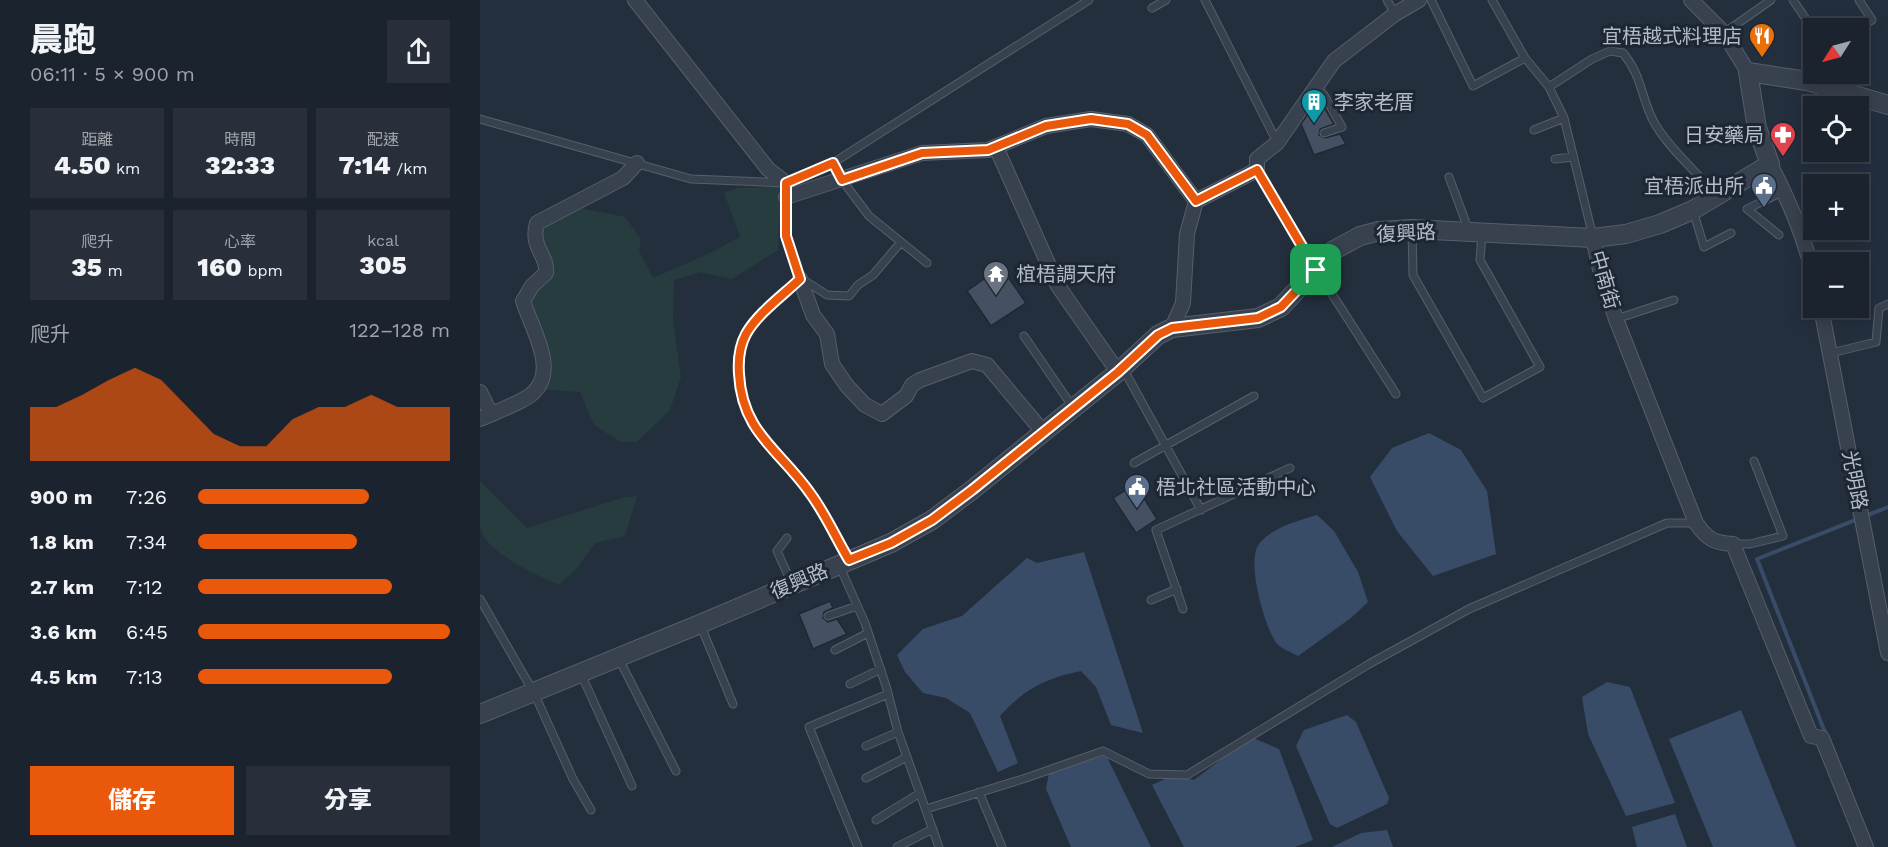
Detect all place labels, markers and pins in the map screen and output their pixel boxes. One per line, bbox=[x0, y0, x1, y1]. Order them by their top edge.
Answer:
restaurant icon: 宜梧越式料理店 bbox=[1747, 21, 1777, 59]
place label: 宜梧越式料理店 bbox=[1602, 24, 1742, 48]
building icon: 李家老厝 bbox=[1299, 87, 1329, 125]
place label: 李家老厝 bbox=[1334, 90, 1414, 114]
pharmacy icon: 日安藥局 bbox=[1768, 120, 1798, 158]
place label: 日安藥局 bbox=[1684, 123, 1764, 147]
public building icon: 宜梧派出所 bbox=[1749, 171, 1779, 209]
place label: 宜梧派出所 bbox=[1644, 174, 1744, 198]
pin bbox=[1290, 244, 1341, 295]
temple icon: 椬梧調天府 bbox=[981, 259, 1011, 297]
place label: 椬梧調天府 bbox=[1016, 262, 1116, 286]
public building icon: 梧北社區活動中心 bbox=[1122, 472, 1152, 510]
place label: 梧北社區活動中心 bbox=[1156, 475, 1316, 499]

